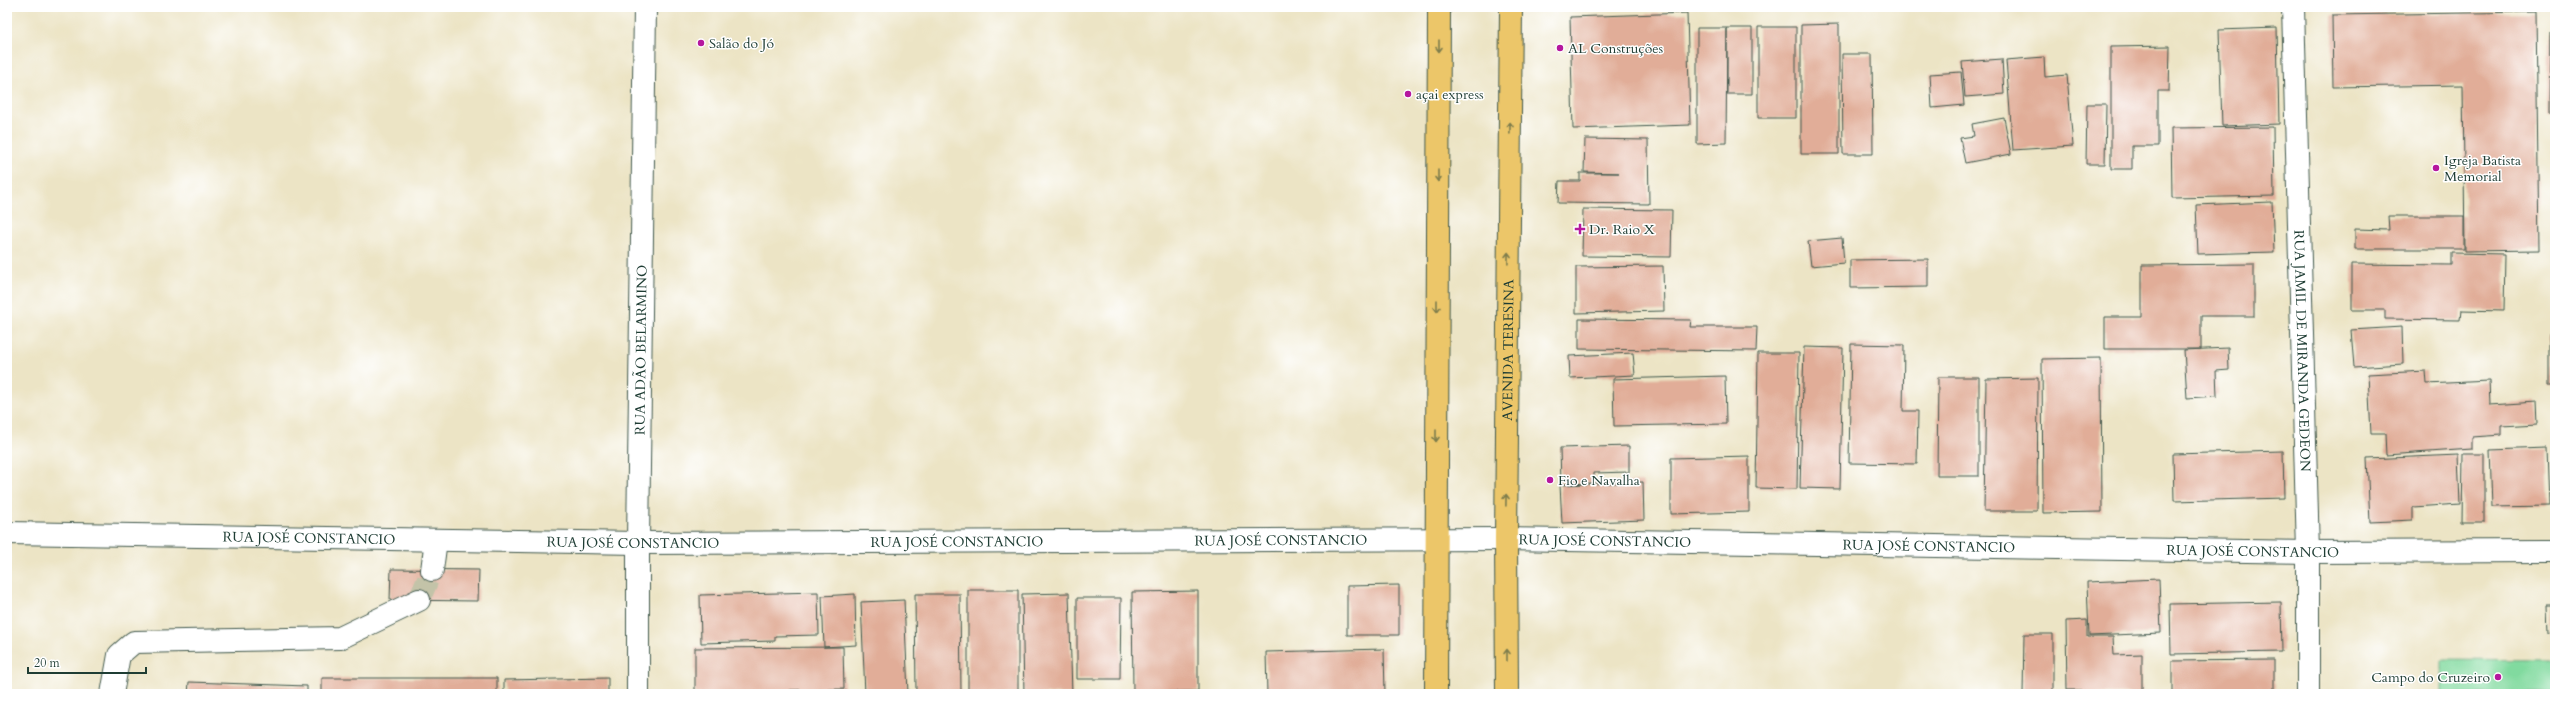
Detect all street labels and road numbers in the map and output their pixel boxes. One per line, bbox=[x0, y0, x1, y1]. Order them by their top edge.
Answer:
street label: RUA JAMIL DE MIRANDA GEDEON bbox=[2289, 230, 2315, 472]
street label: RUA ADÃO BELARMINO bbox=[630, 265, 652, 435]
street label: AVENIDA TERESINA bbox=[1498, 279, 1518, 421]
street label: RUA JOSÉ CONSTANCIO bbox=[222, 527, 395, 549]
street label: RUA JOSÉ CONSTANCIO bbox=[1518, 530, 1691, 552]
street label: RUA JOSÉ CONSTANCIO bbox=[1194, 531, 1367, 550]
street label: RUA JOSÉ CONSTANCIO bbox=[870, 532, 1043, 552]
street label: RUA JOSÉ CONSTANCIO bbox=[546, 533, 719, 553]
street label: RUA JOSÉ CONSTANCIO bbox=[1842, 535, 2015, 557]
street label: RUA JOSÉ CONSTANCIO bbox=[2166, 541, 2339, 562]

